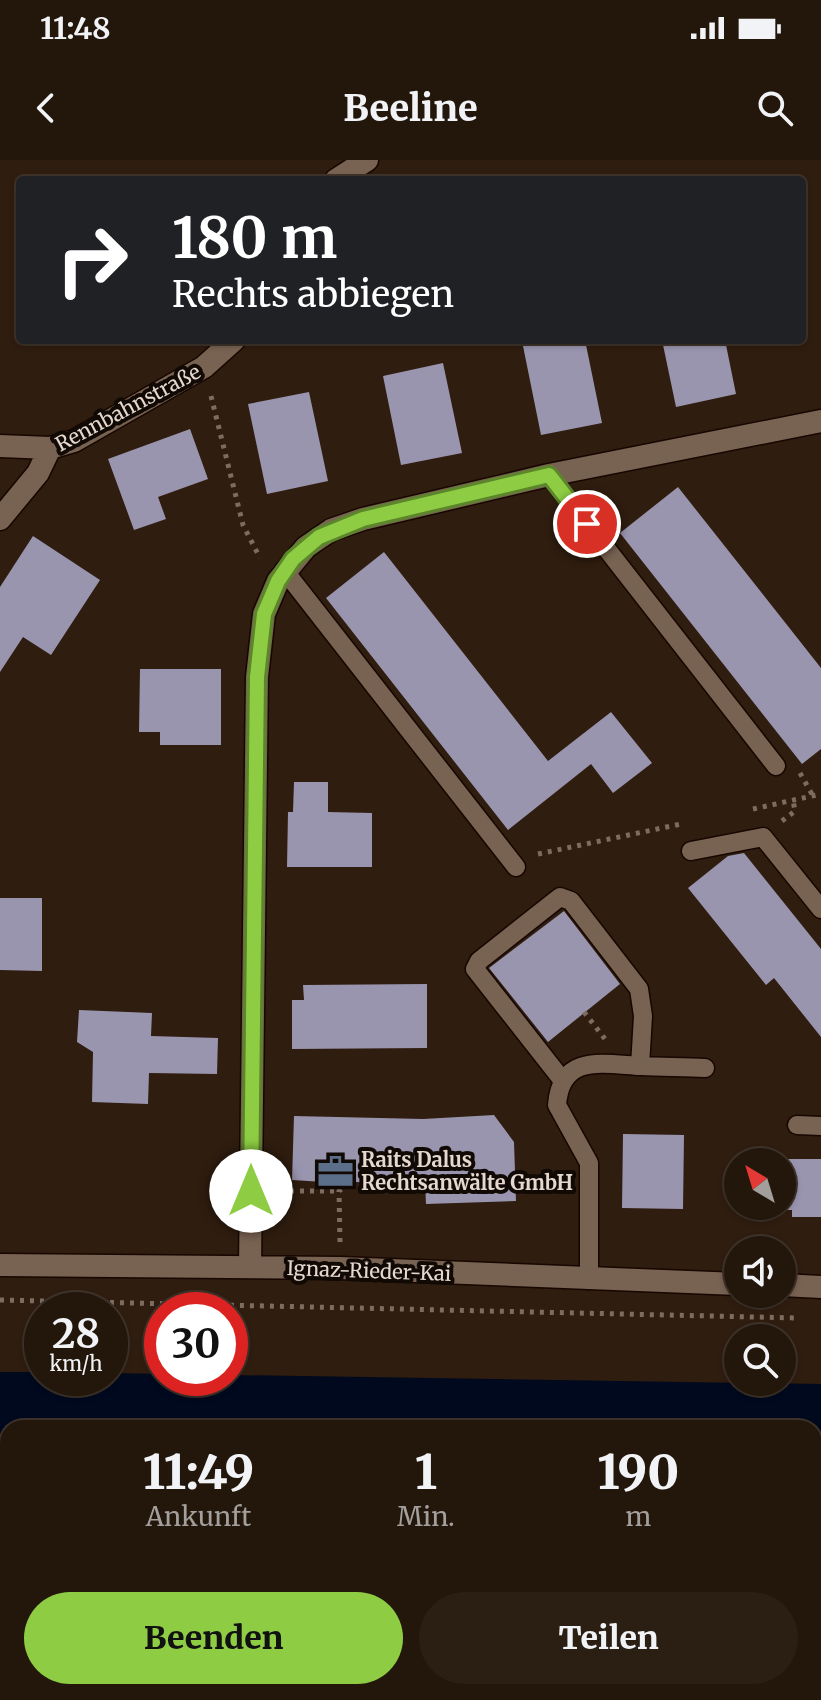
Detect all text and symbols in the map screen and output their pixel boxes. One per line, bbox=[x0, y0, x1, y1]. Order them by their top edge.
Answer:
text: 11:48 bbox=[40, 9, 111, 47]
icon: back bbox=[24, 86, 68, 130]
text: Beeline bbox=[343, 86, 478, 131]
icon: search bbox=[753, 86, 797, 130]
text: 180 m bbox=[172, 203, 337, 273]
icon: right bbox=[40, 208, 144, 312]
text: Rechts abbiegen bbox=[172, 272, 454, 317]
street label: Rennbahnstraße bbox=[51, 359, 205, 456]
pin bbox=[553, 490, 621, 558]
icon: arrive bbox=[565, 502, 609, 546]
place label: Raits Dalus Rechtsanwälte GmbH bbox=[361, 1147, 573, 1195]
north arrow bbox=[724, 1148, 796, 1220]
map controls bbox=[724, 1148, 796, 1396]
position arrow bbox=[209, 1149, 293, 1233]
office icon: Raits Dalus Rechtsanwälte GmbH bbox=[316, 1153, 354, 1191]
button: sound bbox=[724, 1236, 796, 1308]
street label: Ignaz-Rieder-Kai bbox=[286, 1255, 452, 1286]
speed limit sign: 30 bbox=[144, 1292, 248, 1396]
text: 28 bbox=[52, 1309, 100, 1359]
button: search bbox=[724, 1324, 796, 1396]
text: km/h bbox=[50, 1351, 102, 1376]
text: 11:49 bbox=[143, 1442, 254, 1502]
text: 1 bbox=[415, 1442, 437, 1502]
text: 190 bbox=[597, 1442, 679, 1502]
text: Ankunft bbox=[146, 1500, 251, 1533]
text: Min. bbox=[397, 1500, 455, 1533]
text: m bbox=[625, 1500, 651, 1533]
button: Beenden bbox=[24, 1592, 403, 1684]
button: Teilen bbox=[419, 1592, 798, 1684]

